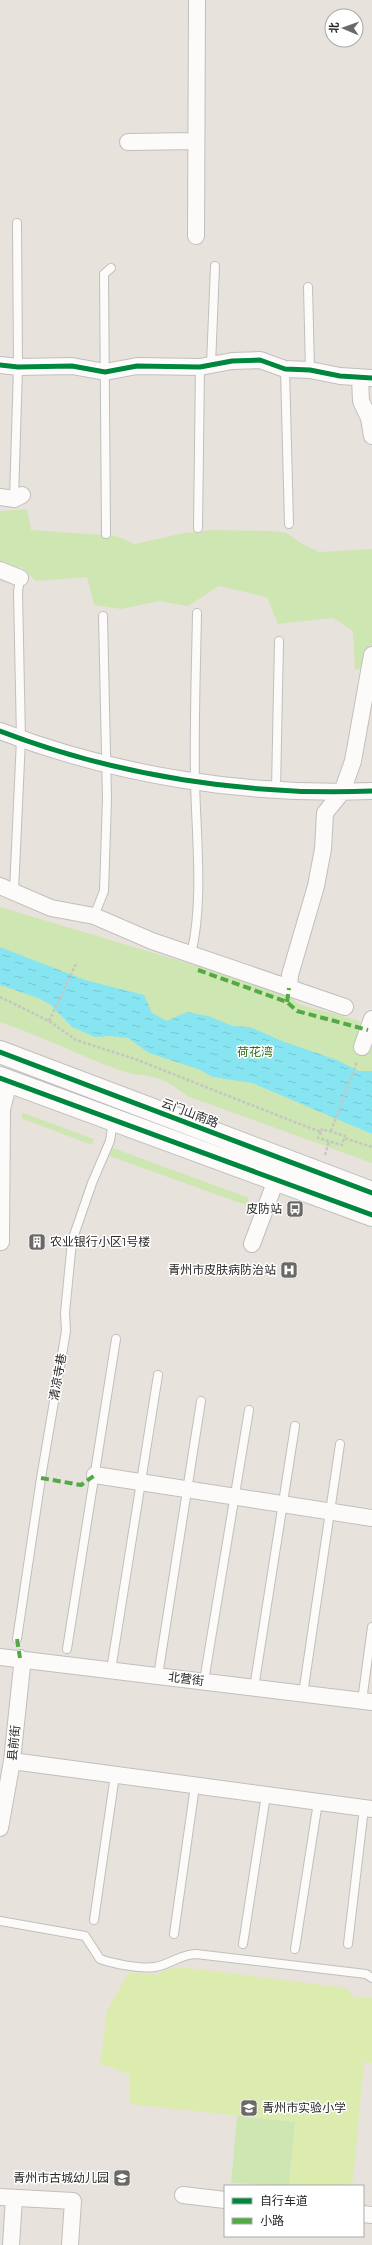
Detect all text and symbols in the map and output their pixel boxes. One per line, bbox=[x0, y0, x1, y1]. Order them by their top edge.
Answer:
north arrow bbox=[324, 8, 364, 48]
text: 北 bbox=[327, 22, 341, 33]
park label: 荷花湾 bbox=[237, 1044, 273, 1059]
street label: 云门山南路 bbox=[159, 1095, 221, 1130]
bus stop icon: 皮防站 bbox=[285, 1199, 305, 1219]
place label: 皮防站 bbox=[246, 1201, 282, 1216]
building icon: 农业银行小区1号楼 bbox=[27, 1232, 47, 1252]
place label: 农业银行小区1号楼 bbox=[50, 1234, 150, 1249]
hospital icon: 青州市皮肤病防治站 bbox=[279, 1260, 299, 1280]
place label: 青州市皮肤病防治站 bbox=[168, 1262, 276, 1277]
street label: 清凉寺巷 bbox=[46, 1352, 69, 1402]
street label: 北营街 bbox=[167, 1669, 205, 1688]
street label: 县前街 bbox=[4, 1724, 23, 1762]
school or university icon: 青州市实验小学 bbox=[239, 2098, 259, 2118]
place label: 青州市实验小学 bbox=[262, 2100, 346, 2115]
school or university icon: 青州市古城幼儿园 bbox=[112, 2168, 132, 2188]
place label: 青州市古城幼儿园 bbox=[13, 2170, 109, 2185]
legend bbox=[224, 2185, 364, 2237]
text: 自行车道 bbox=[260, 2193, 308, 2208]
text: 小路 bbox=[260, 2213, 284, 2228]

